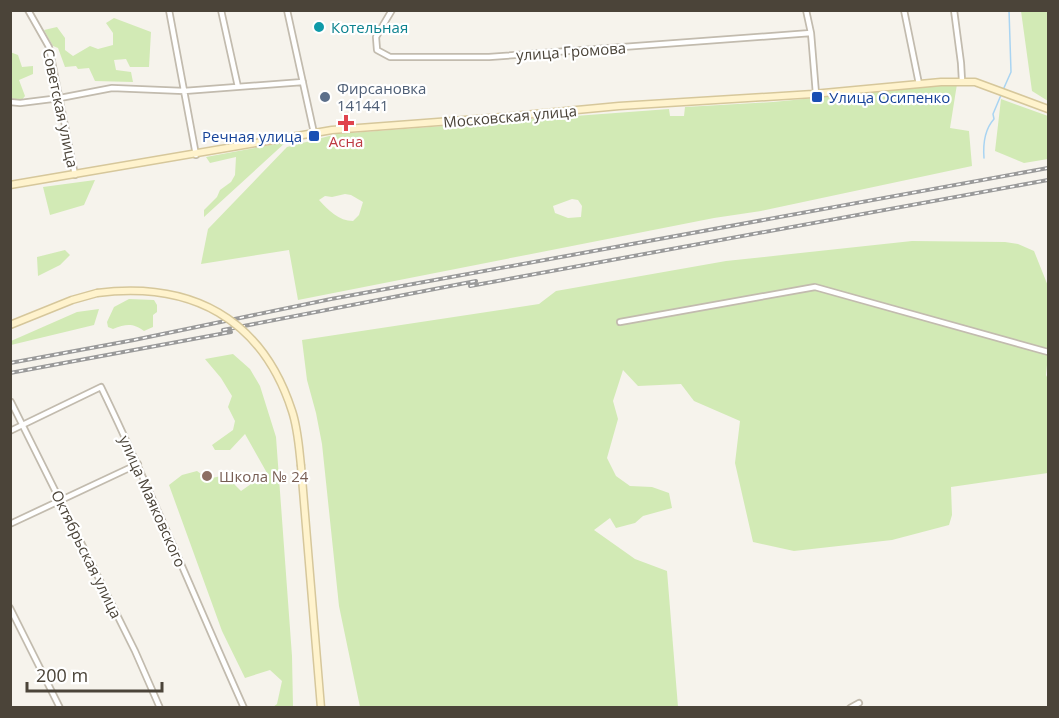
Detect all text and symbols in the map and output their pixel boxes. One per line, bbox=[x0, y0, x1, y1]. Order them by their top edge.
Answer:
place label: Котельная bbox=[331, 17, 408, 37]
marker: Котельная bbox=[312, 20, 326, 34]
street label: улица Громова bbox=[515, 37, 627, 65]
street label: Советская улица bbox=[39, 47, 83, 169]
place label: Фирсановка 141441 bbox=[337, 78, 426, 115]
place label: Улица Осипенко bbox=[829, 87, 950, 107]
marker: Фирсановка 141441 bbox=[318, 90, 332, 104]
marker: Улица Осипенко bbox=[810, 90, 824, 104]
street label: Московская улица bbox=[442, 100, 578, 132]
marker: Асна bbox=[339, 116, 353, 130]
place label: Речная улица bbox=[202, 126, 302, 146]
marker: Речная улица bbox=[307, 129, 321, 143]
place label: Асна bbox=[329, 131, 363, 151]
street label: улица Маяковского bbox=[115, 432, 191, 570]
place label: Школа № 24 bbox=[219, 466, 309, 486]
marker: Школа № 24 bbox=[200, 469, 214, 483]
street label: Октябрьская улица bbox=[47, 486, 127, 622]
scale bar bbox=[27, 655, 162, 693]
text: 200 m bbox=[36, 663, 88, 687]

